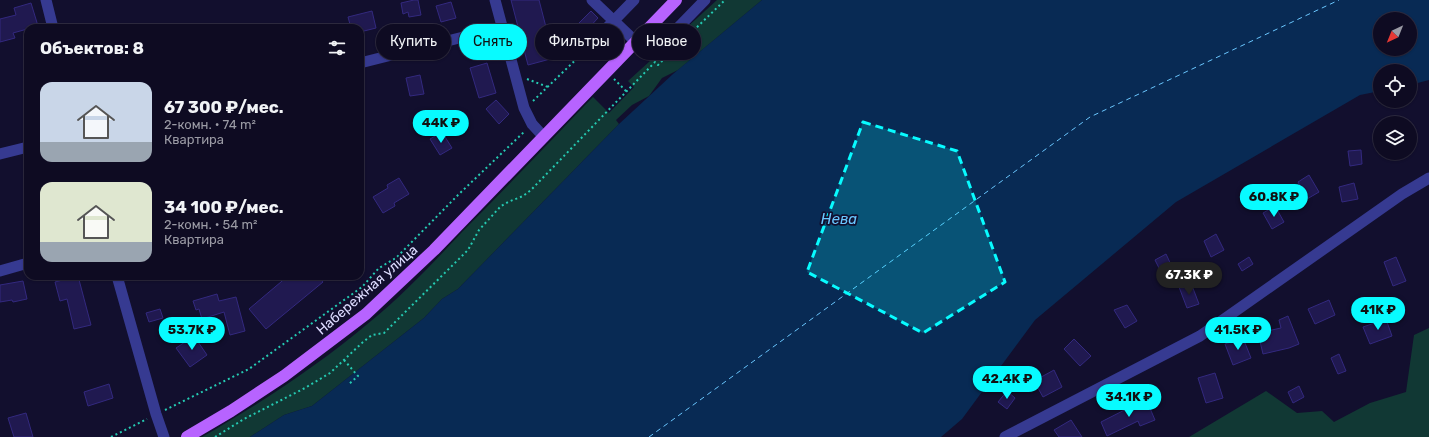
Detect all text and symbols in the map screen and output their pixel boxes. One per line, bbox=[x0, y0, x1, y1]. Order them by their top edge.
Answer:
north arrow bbox=[1373, 12, 1417, 56]
map controls bbox=[1373, 12, 1417, 160]
chip: Купить bbox=[376, 24, 451, 60]
chip: Снять bbox=[459, 24, 527, 60]
chip: Фильтры bbox=[535, 24, 624, 60]
chip: Новое bbox=[632, 24, 701, 60]
icon: filters bbox=[326, 37, 348, 59]
text: Объектов: 8 bbox=[40, 38, 144, 58]
button: locate bbox=[1373, 64, 1417, 108]
text: 67 300 ₽/мес. bbox=[164, 97, 284, 117]
icon: home bbox=[72, 98, 120, 146]
pin: 44K ₽ bbox=[413, 110, 469, 144]
text: 44K ₽ bbox=[422, 115, 460, 130]
button: layers bbox=[1373, 116, 1417, 160]
text: 2-комн. · 74 m² bbox=[164, 117, 256, 132]
text: Квартира bbox=[164, 132, 224, 147]
pin: 60.8K ₽ bbox=[1237, 184, 1311, 218]
text: 60.8K ₽ bbox=[1249, 189, 1299, 204]
text: 34 100 ₽/мес. bbox=[164, 197, 284, 217]
icon: home bbox=[72, 198, 120, 246]
water label: Нева bbox=[821, 210, 857, 228]
text: 2-комн. · 54 m² bbox=[164, 217, 257, 232]
text: Квартира bbox=[164, 232, 224, 247]
street label: Набережная улица bbox=[313, 241, 421, 339]
pin: 67.3K ₽ bbox=[1152, 262, 1226, 296]
text: 67.3K ₽ bbox=[1165, 267, 1213, 282]
pin: 41K ₽ bbox=[1350, 297, 1406, 331]
text: 41K ₽ bbox=[1360, 302, 1396, 317]
pin: 53.7K ₽ bbox=[155, 317, 229, 351]
pin: 41.5K ₽ bbox=[1201, 317, 1275, 351]
text: 53.7K ₽ bbox=[168, 322, 216, 337]
text: 41.5K ₽ bbox=[1214, 322, 1262, 337]
pin: 42.4K ₽ bbox=[970, 366, 1044, 400]
text: 42.4K ₽ bbox=[982, 371, 1032, 386]
pin: 34.1K ₽ bbox=[1092, 384, 1166, 418]
text: 34.1K ₽ bbox=[1105, 389, 1153, 404]

